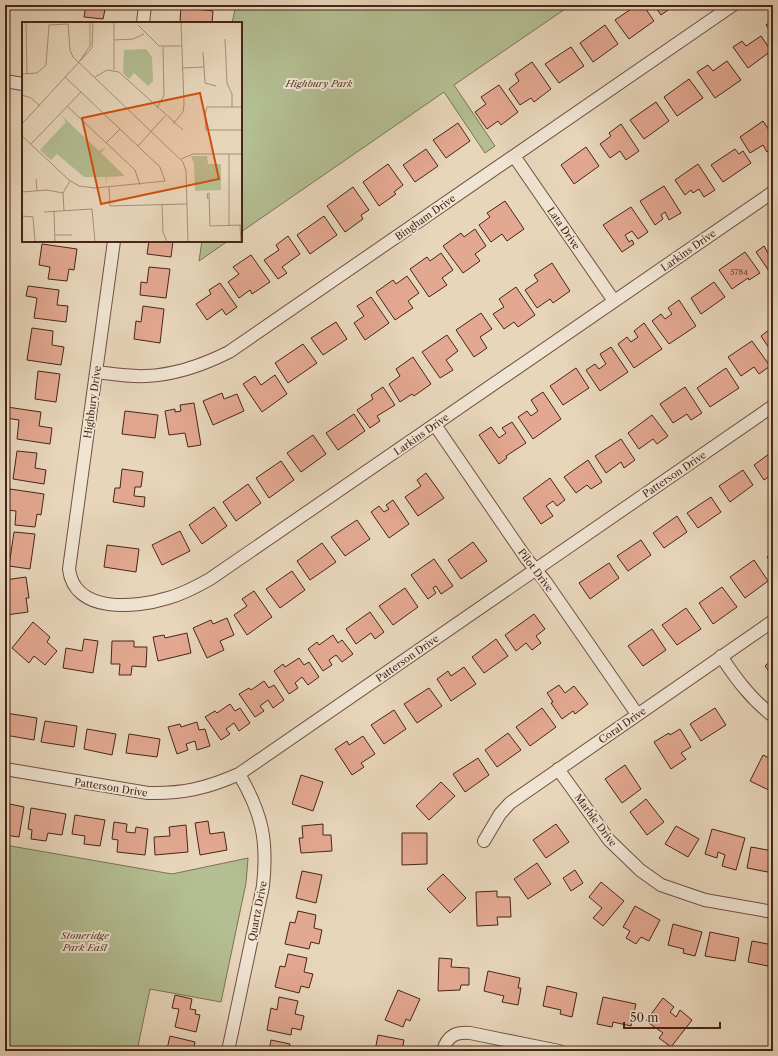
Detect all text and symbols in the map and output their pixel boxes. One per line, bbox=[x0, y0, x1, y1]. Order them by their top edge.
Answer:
inset map bbox=[22, 22, 242, 242]
park label: Highbury Park bbox=[284, 77, 353, 90]
street label: Bingham Drive bbox=[392, 191, 458, 243]
street label: Lata Drive bbox=[544, 204, 583, 252]
street label: Larkins Drive bbox=[658, 226, 719, 274]
house number: 5784 bbox=[730, 267, 748, 277]
street label: Highbury Drive bbox=[81, 364, 104, 439]
street label: Larkins Drive bbox=[391, 410, 452, 458]
street label: Patterson Drive bbox=[640, 448, 709, 500]
street label: Pilot Drive bbox=[515, 546, 556, 595]
street label: Patterson Drive bbox=[373, 632, 442, 685]
street label: Coral Drive bbox=[596, 704, 649, 746]
street label: Patterson Drive bbox=[73, 775, 149, 800]
street label: Marble Drive bbox=[572, 791, 620, 850]
street label: Quartz Drive bbox=[245, 879, 270, 942]
park label: Stoneridge Park East bbox=[60, 929, 110, 954]
scale bar bbox=[624, 1004, 720, 1030]
text: 50 m bbox=[630, 1010, 659, 1025]

